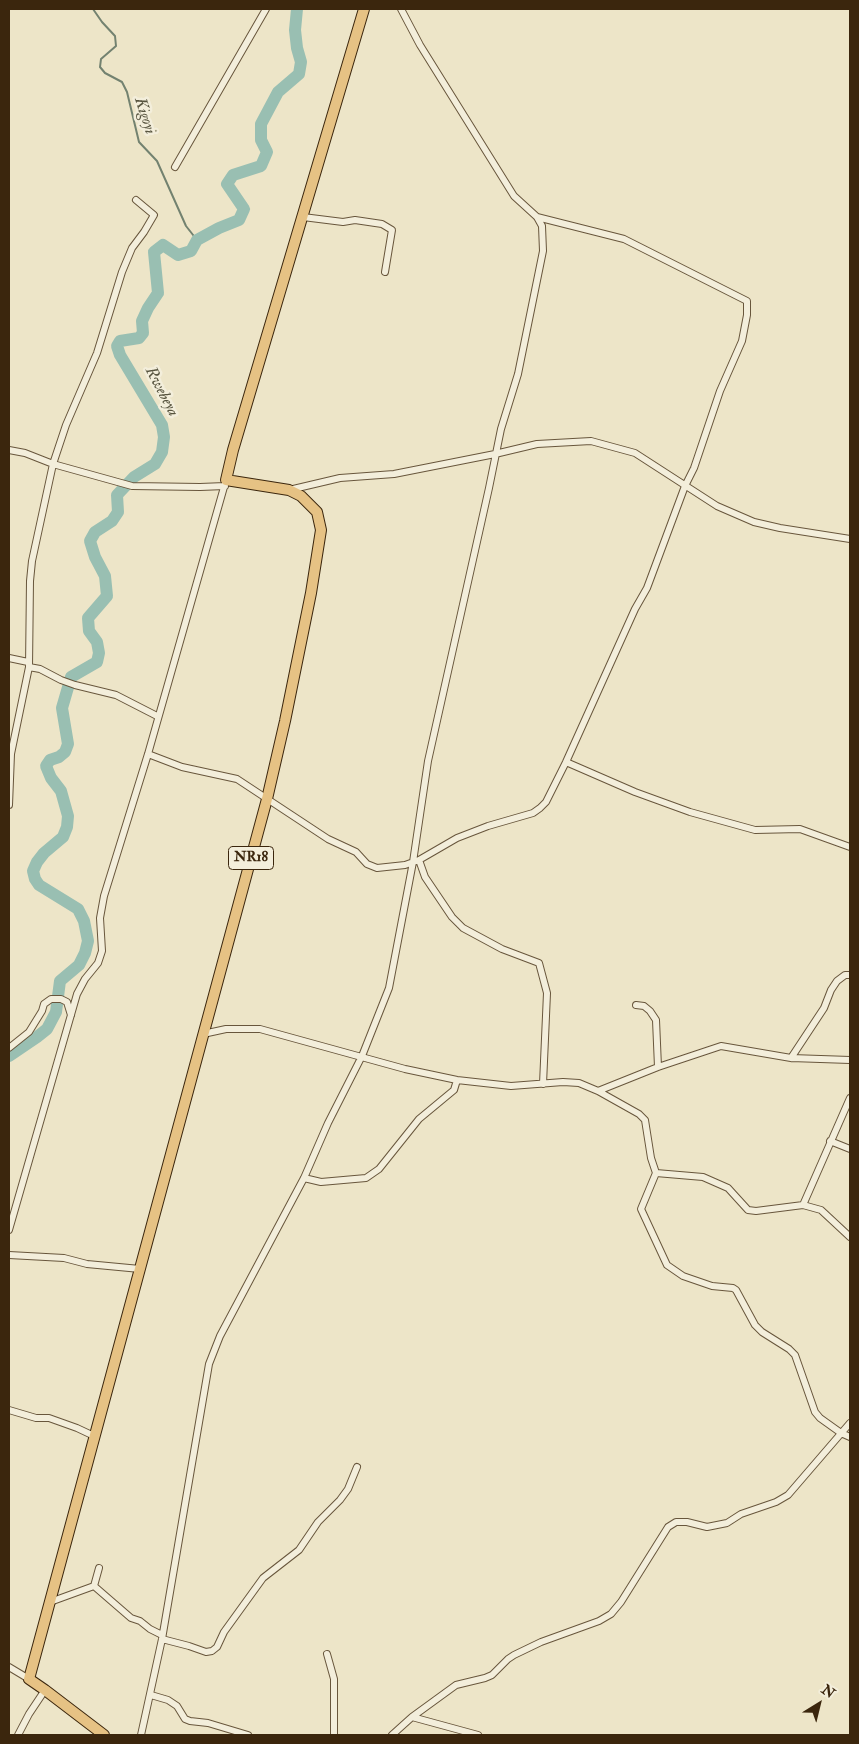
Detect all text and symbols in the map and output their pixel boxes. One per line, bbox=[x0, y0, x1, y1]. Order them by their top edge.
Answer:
water label: Kigoyi bbox=[129, 95, 159, 137]
water label: Rwebeya bbox=[140, 364, 182, 420]
road number: NR18 bbox=[228, 846, 274, 870]
north arrow bbox=[794, 1679, 844, 1729]
text: N bbox=[818, 1681, 838, 1702]

